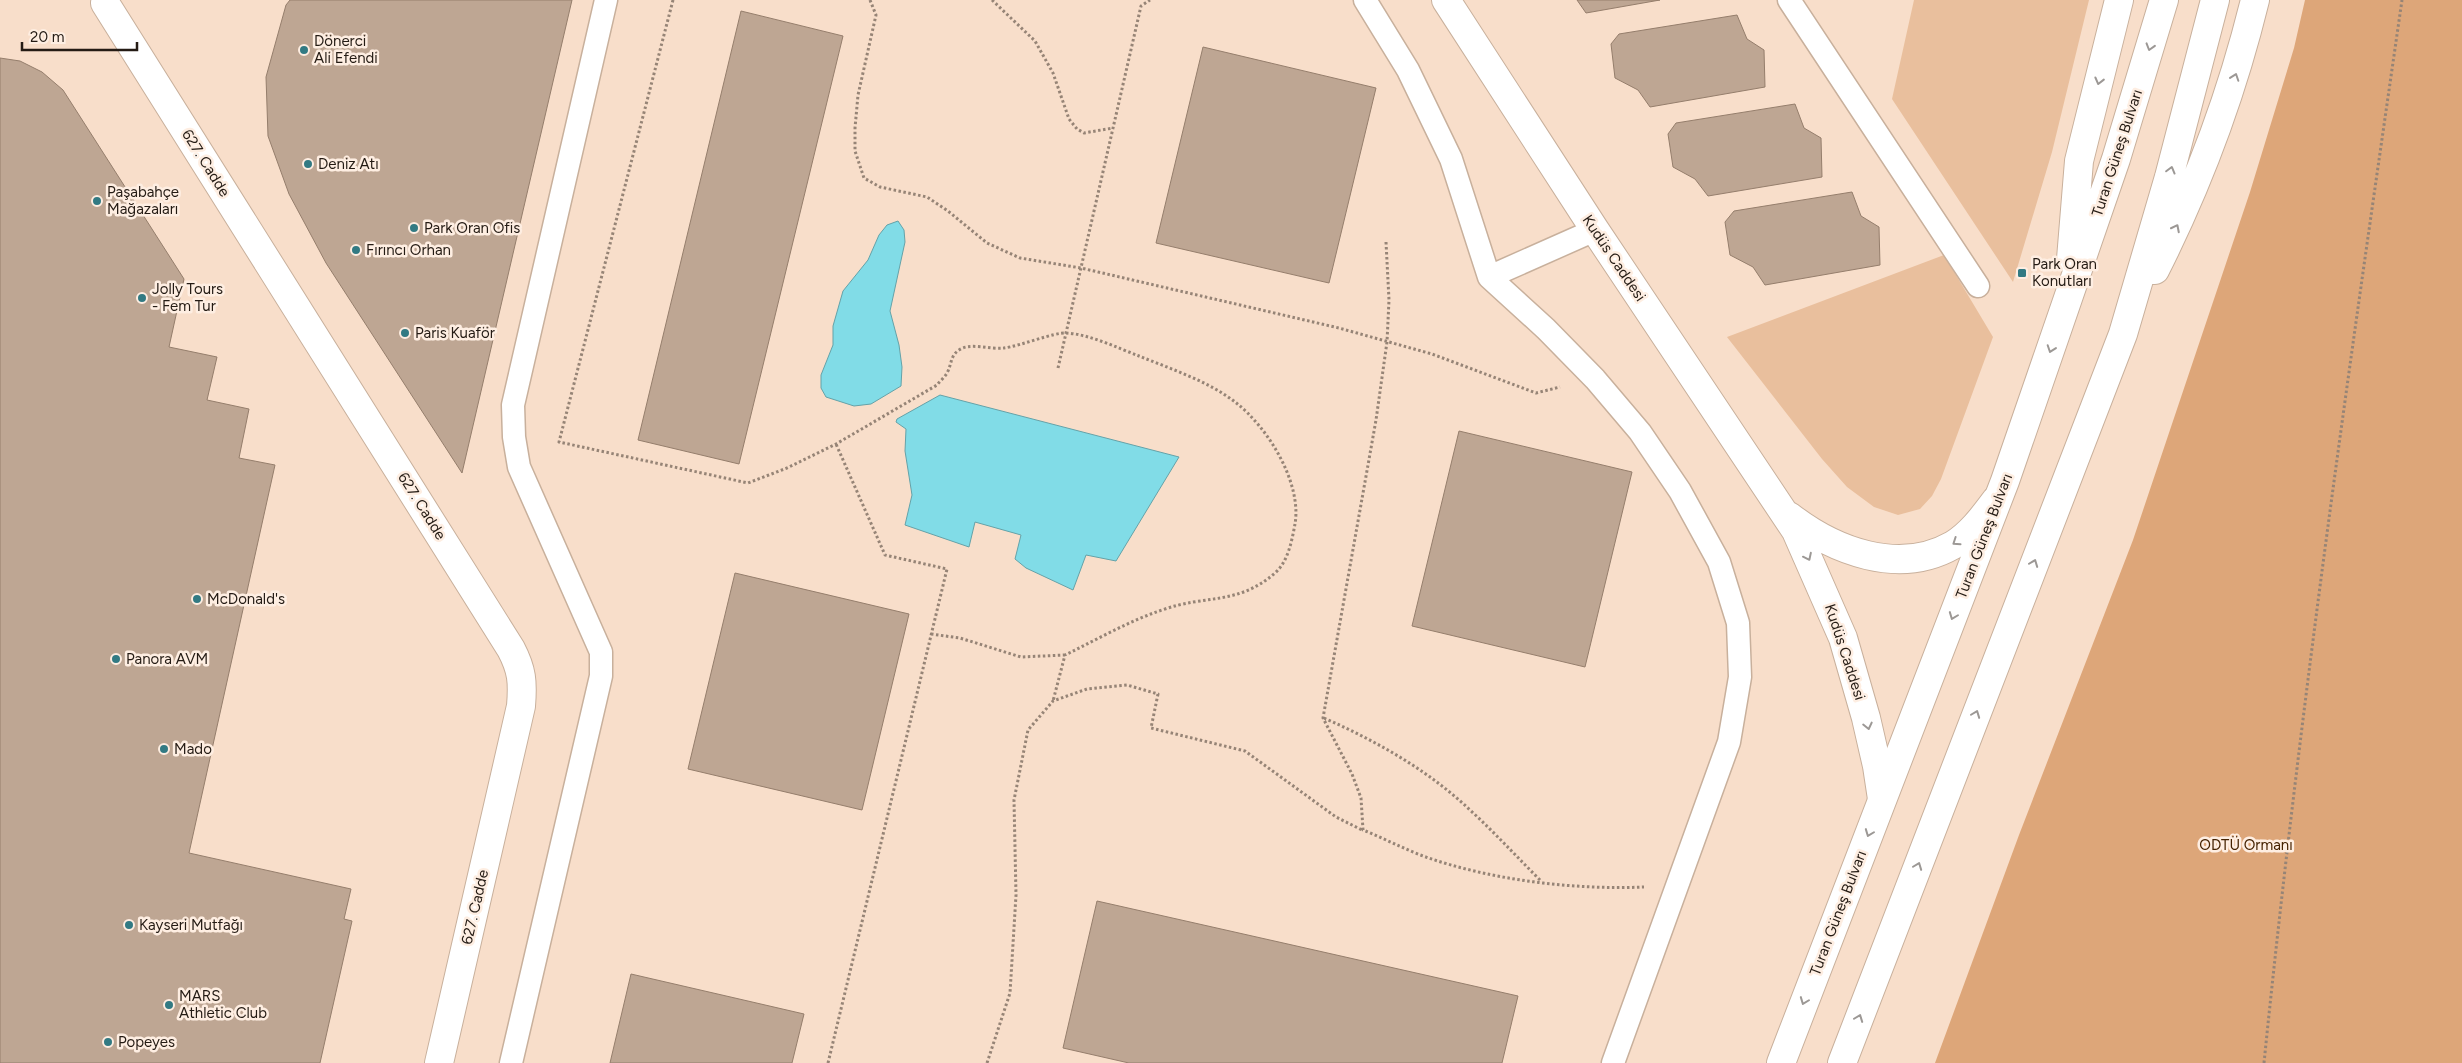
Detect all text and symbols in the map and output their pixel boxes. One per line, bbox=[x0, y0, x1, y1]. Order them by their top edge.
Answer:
scale bar bbox=[22, 20, 138, 52]
text: 20 m bbox=[30, 28, 64, 46]
place label: Dönerci Ali Efendi bbox=[314, 32, 378, 67]
one-way arrow bbox=[2145, 42, 2155, 50]
marker: Dönerci Ali Efendi bbox=[298, 44, 310, 56]
one-way arrow bbox=[2229, 73, 2239, 81]
one-way arrow bbox=[2094, 77, 2105, 86]
street label: Turan Güneş Bulvarı bbox=[2088, 87, 2146, 219]
street label: 627. Cadde bbox=[178, 126, 234, 200]
place label: Deniz Atı bbox=[318, 155, 379, 173]
marker: Deniz Atı bbox=[302, 158, 314, 170]
one-way arrow bbox=[2165, 165, 2176, 174]
place label: Paşabahçe Mağazaları bbox=[107, 183, 179, 218]
marker: Paşabahçe Mağazaları bbox=[91, 195, 103, 207]
street label: Kudüs Caddesi bbox=[1579, 211, 1649, 305]
place label: Park Oran Ofis bbox=[424, 219, 520, 237]
marker: Park Oran Ofis bbox=[408, 222, 420, 234]
one-way arrow bbox=[2170, 224, 2180, 233]
place label: Fırıncı Orhan bbox=[366, 241, 451, 259]
marker: Fırıncı Orhan bbox=[350, 244, 362, 256]
place label: Park Oran Konutları bbox=[2032, 255, 2097, 290]
marker: Park Oran Konutları bbox=[2016, 267, 2028, 279]
place label: Jolly Tours - Fem Tur bbox=[152, 280, 223, 315]
marker: Jolly Tours - Fem Tur bbox=[136, 292, 148, 304]
place label: Paris Kuaför bbox=[415, 324, 495, 342]
marker: Paris Kuaför bbox=[399, 327, 411, 339]
one-way arrow bbox=[2047, 344, 2057, 353]
street label: 627. Cadde bbox=[394, 469, 450, 543]
street label: Turan Güneş Bulvarı bbox=[1952, 471, 2016, 601]
one-way arrow bbox=[1953, 536, 1962, 545]
one-way arrow bbox=[1802, 551, 1812, 560]
one-way arrow bbox=[2029, 559, 2039, 567]
place label: McDonald's bbox=[207, 590, 285, 608]
marker: McDonald's bbox=[191, 593, 203, 605]
street label: Kudüs Caddesi bbox=[1821, 602, 1869, 702]
one-way arrow bbox=[1948, 612, 1958, 620]
place label: Panora AVM bbox=[126, 650, 208, 668]
marker: Panora AVM bbox=[110, 653, 122, 665]
one-way arrow bbox=[1970, 710, 1980, 719]
one-way arrow bbox=[1862, 721, 1873, 730]
place label: Mado bbox=[174, 740, 212, 758]
marker: Mado bbox=[158, 743, 170, 755]
one-way arrow bbox=[1865, 828, 1875, 837]
park label: ODTÜ Ormanı bbox=[2199, 836, 2293, 854]
street label: Turan Güneş Bulvarı bbox=[1806, 848, 1870, 978]
one-way arrow bbox=[1912, 862, 1922, 871]
street label: 627. Cadde bbox=[458, 868, 492, 946]
place label: Kayseri Mutfağı bbox=[139, 916, 243, 934]
marker: Kayseri Mutfağı bbox=[123, 919, 135, 931]
place label: MARS Athletic Club bbox=[179, 987, 267, 1022]
one-way arrow bbox=[1800, 996, 1810, 1005]
marker: MARS Athletic Club bbox=[163, 999, 175, 1011]
one-way arrow bbox=[1853, 1014, 1863, 1022]
place label: Popeyes bbox=[118, 1033, 175, 1051]
marker: Popeyes bbox=[102, 1036, 114, 1048]

